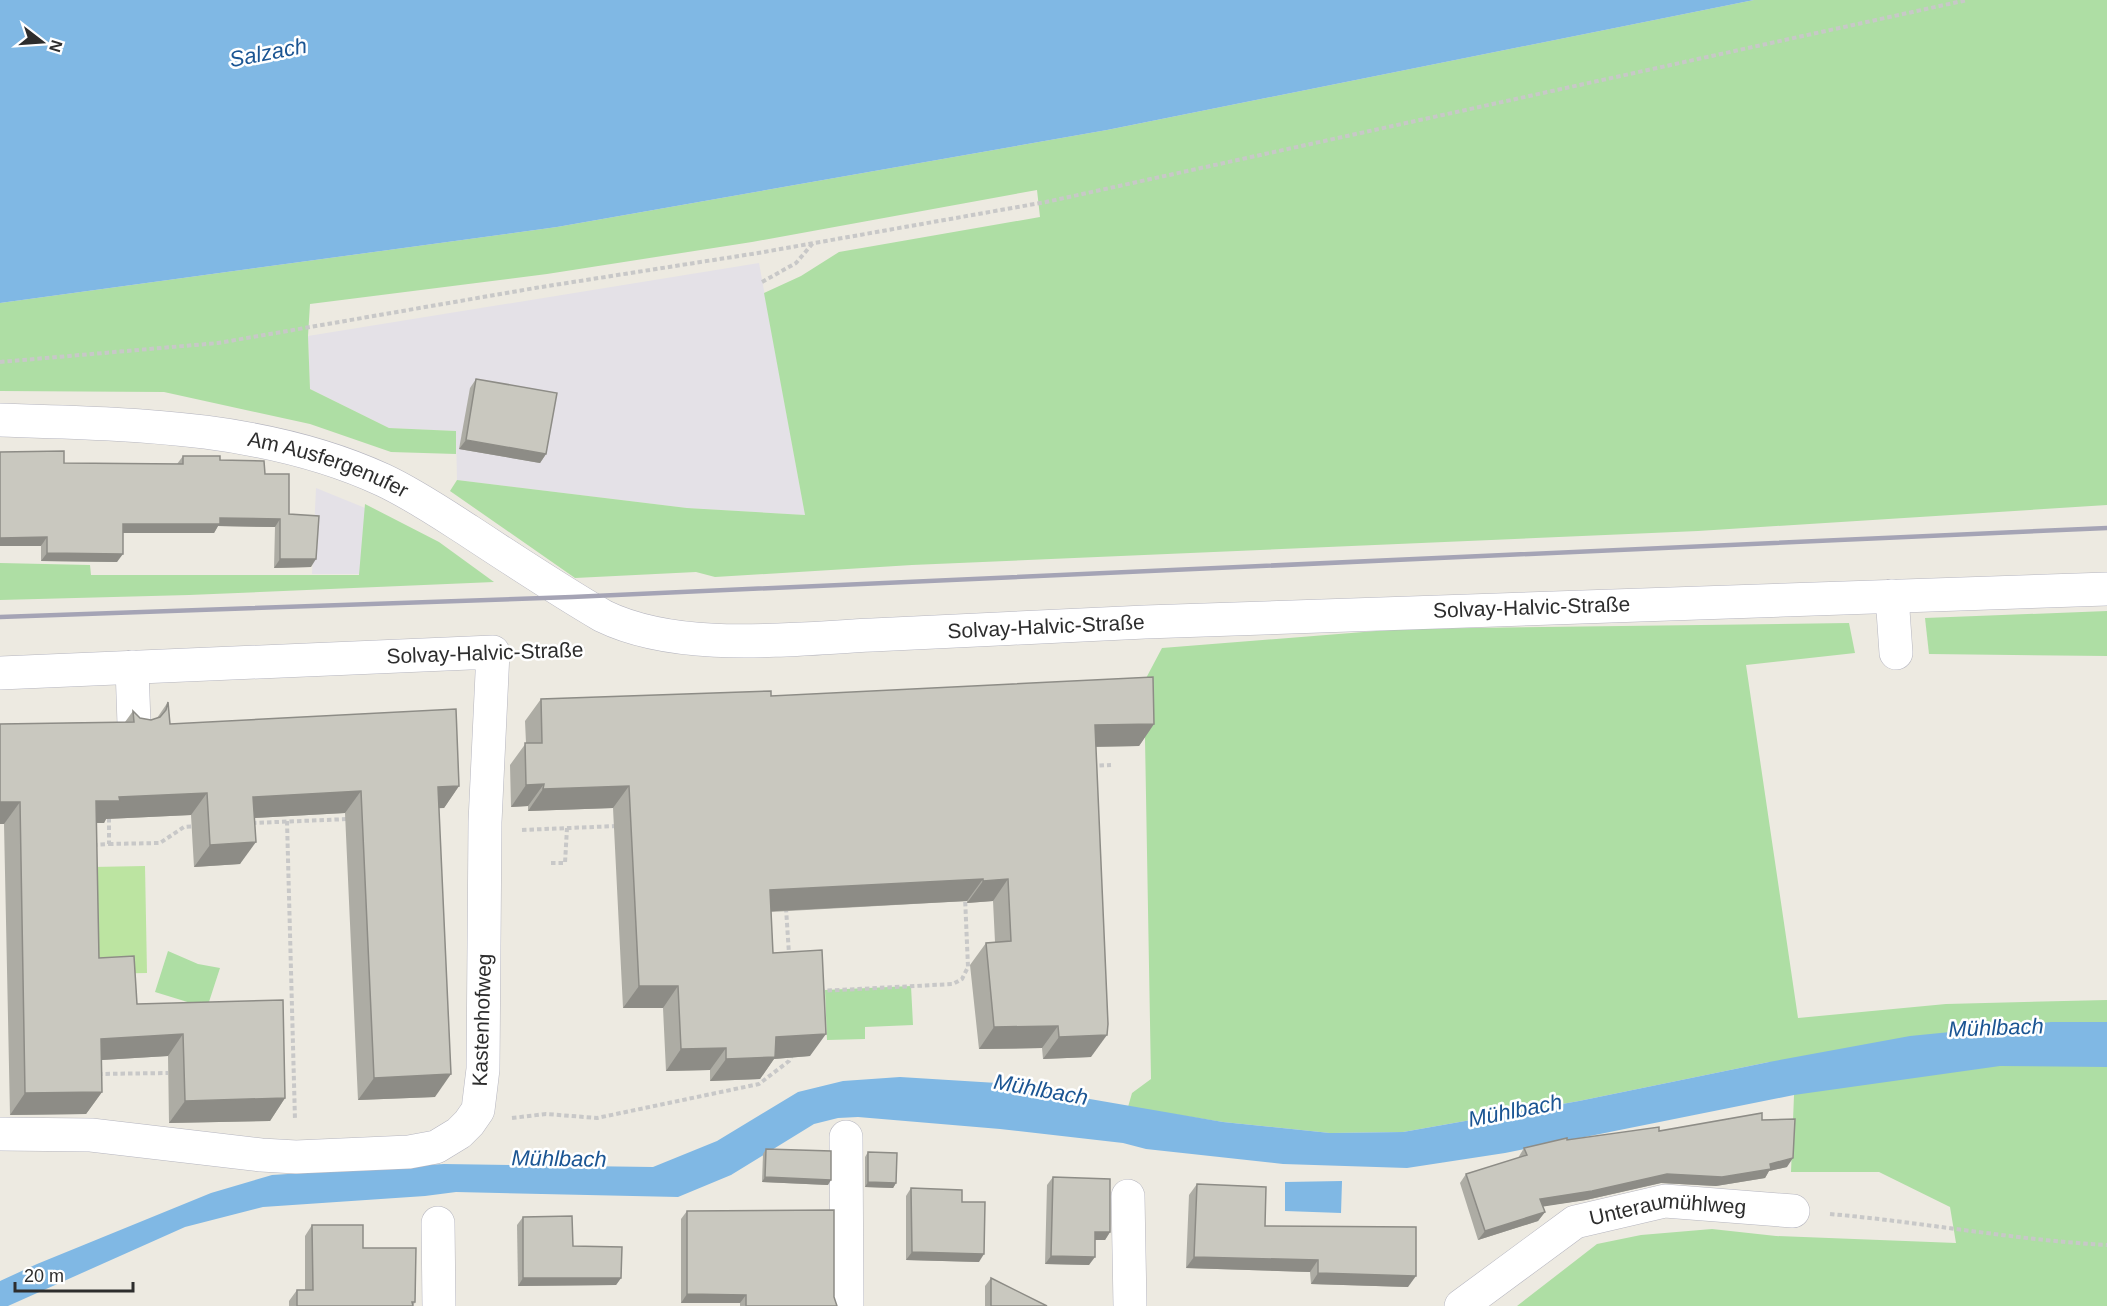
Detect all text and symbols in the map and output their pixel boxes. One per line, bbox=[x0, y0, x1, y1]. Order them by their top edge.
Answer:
north arrow bbox=[12, 12, 72, 72]
water label: Salzach bbox=[227, 33, 309, 72]
text: N bbox=[46, 38, 66, 54]
street label: Am Ausfergenufer bbox=[246, 427, 412, 502]
street label: Solvay-Halvic-Straße bbox=[1433, 592, 1631, 622]
street label: Solvay-Halvic-Straße bbox=[947, 610, 1145, 642]
street label: Solvay-Halvic-Straße bbox=[386, 638, 584, 667]
street label: Kastenhofweg bbox=[468, 953, 495, 1087]
water label: Mühlbach bbox=[1948, 1013, 2044, 1042]
water label: Mühlbach bbox=[992, 1069, 1090, 1110]
water label: Mühlbach bbox=[1466, 1089, 1564, 1132]
water label: Mühlbach bbox=[511, 1145, 607, 1172]
street label: Unteraumühlweg bbox=[1587, 1189, 1747, 1229]
scale bar bbox=[15, 1255, 134, 1293]
text: 20 m bbox=[24, 1266, 64, 1286]

